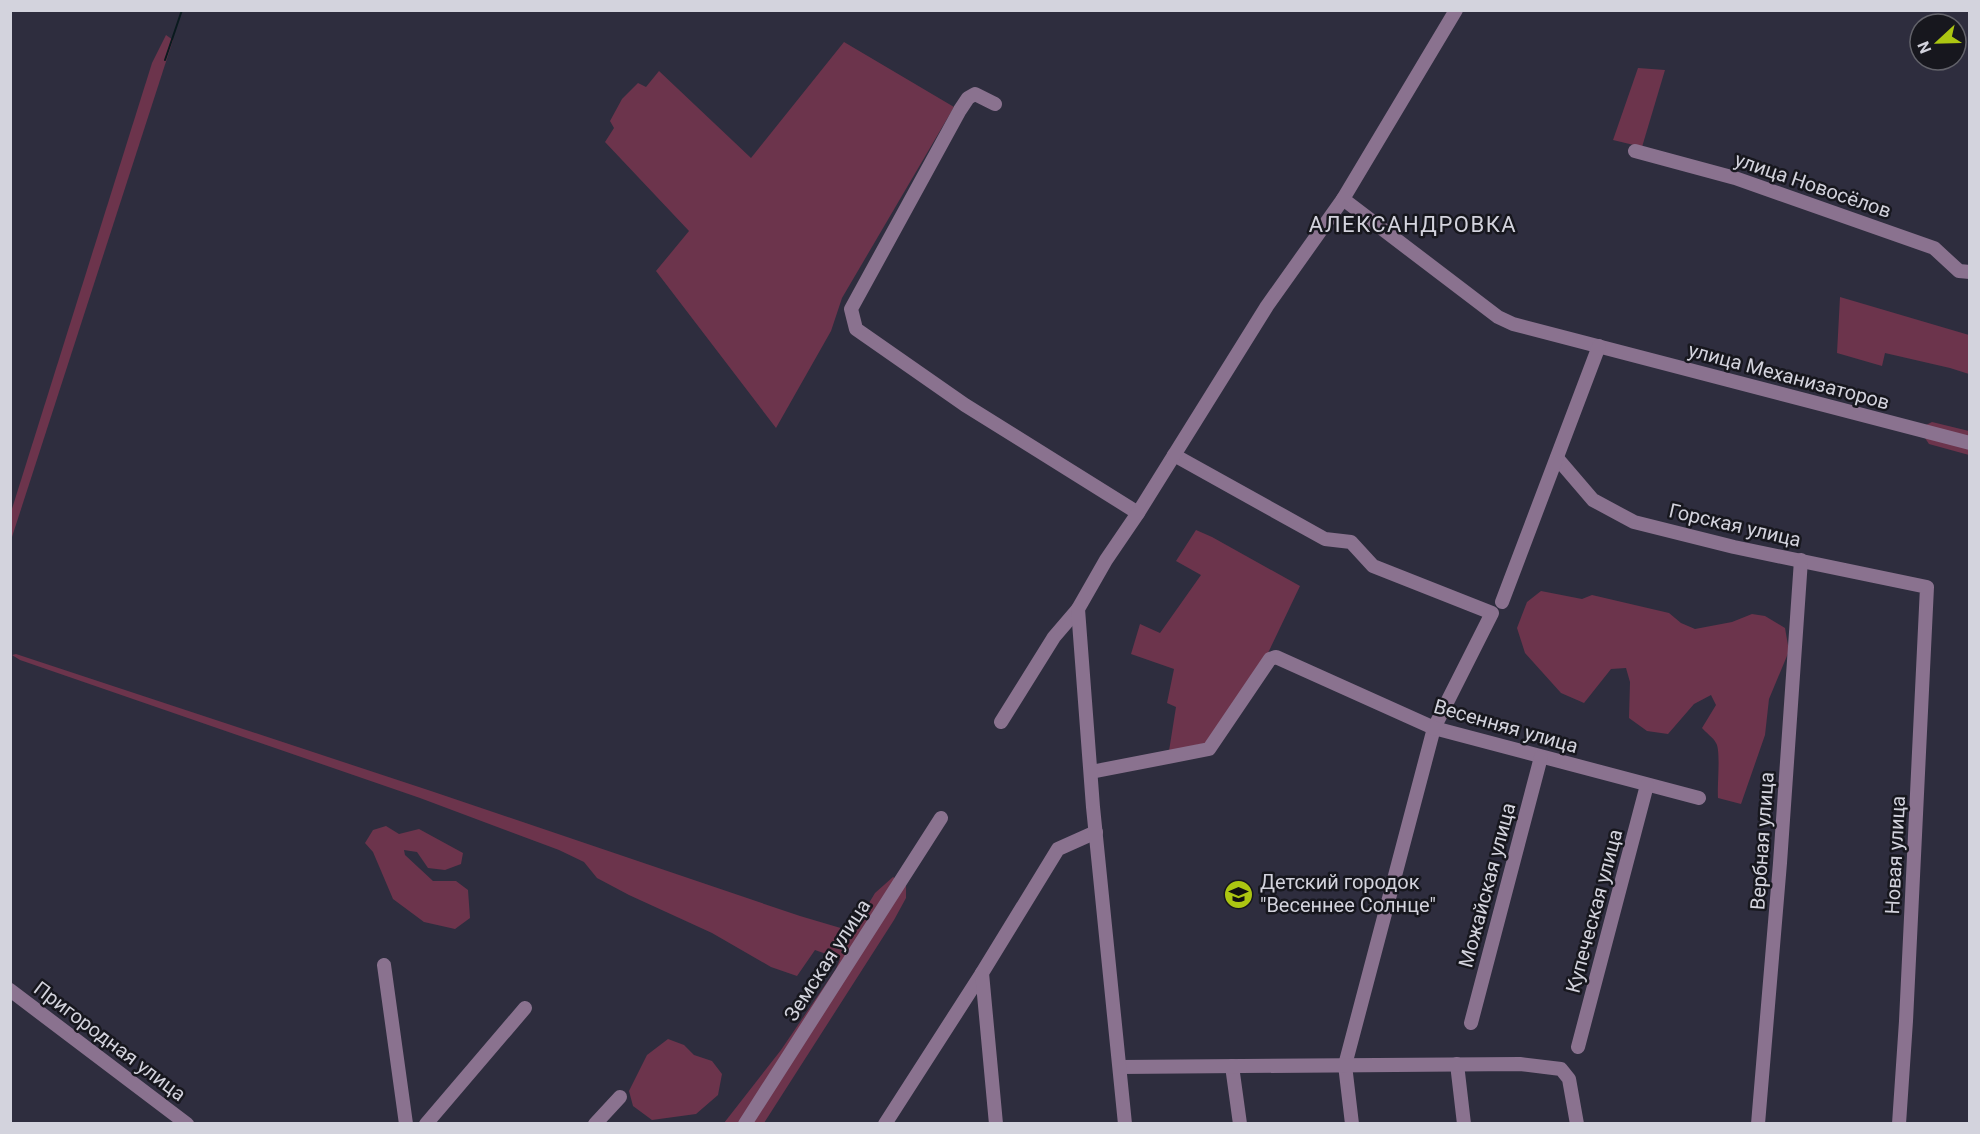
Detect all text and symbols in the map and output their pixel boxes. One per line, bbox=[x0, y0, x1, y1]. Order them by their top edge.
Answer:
north arrow bbox=[1908, 12, 1968, 72]
text: N bbox=[1914, 39, 1935, 56]
street label: улица Новосёлов bbox=[1732, 147, 1894, 223]
district label: АЛЕКСАНДРОВКА bbox=[1309, 212, 1517, 237]
street label: улица Механизаторов bbox=[1686, 338, 1892, 414]
street label: Горская улица bbox=[1667, 498, 1803, 552]
street label: Весенняя улица bbox=[1431, 694, 1581, 758]
street label: Вербная улица bbox=[1745, 771, 1779, 911]
street label: Новая улица bbox=[1880, 795, 1910, 915]
street label: Можайская улица bbox=[1453, 800, 1521, 970]
street label: Купеческая улица bbox=[1561, 826, 1627, 996]
place label: Детский городок "Весеннее Солнце" bbox=[1260, 870, 1436, 917]
school or university icon: Детский городок "Весеннее Солнце" bbox=[1223, 878, 1255, 910]
street label: Земская улица bbox=[779, 895, 875, 1025]
street label: Пригородная улица bbox=[29, 976, 191, 1106]

